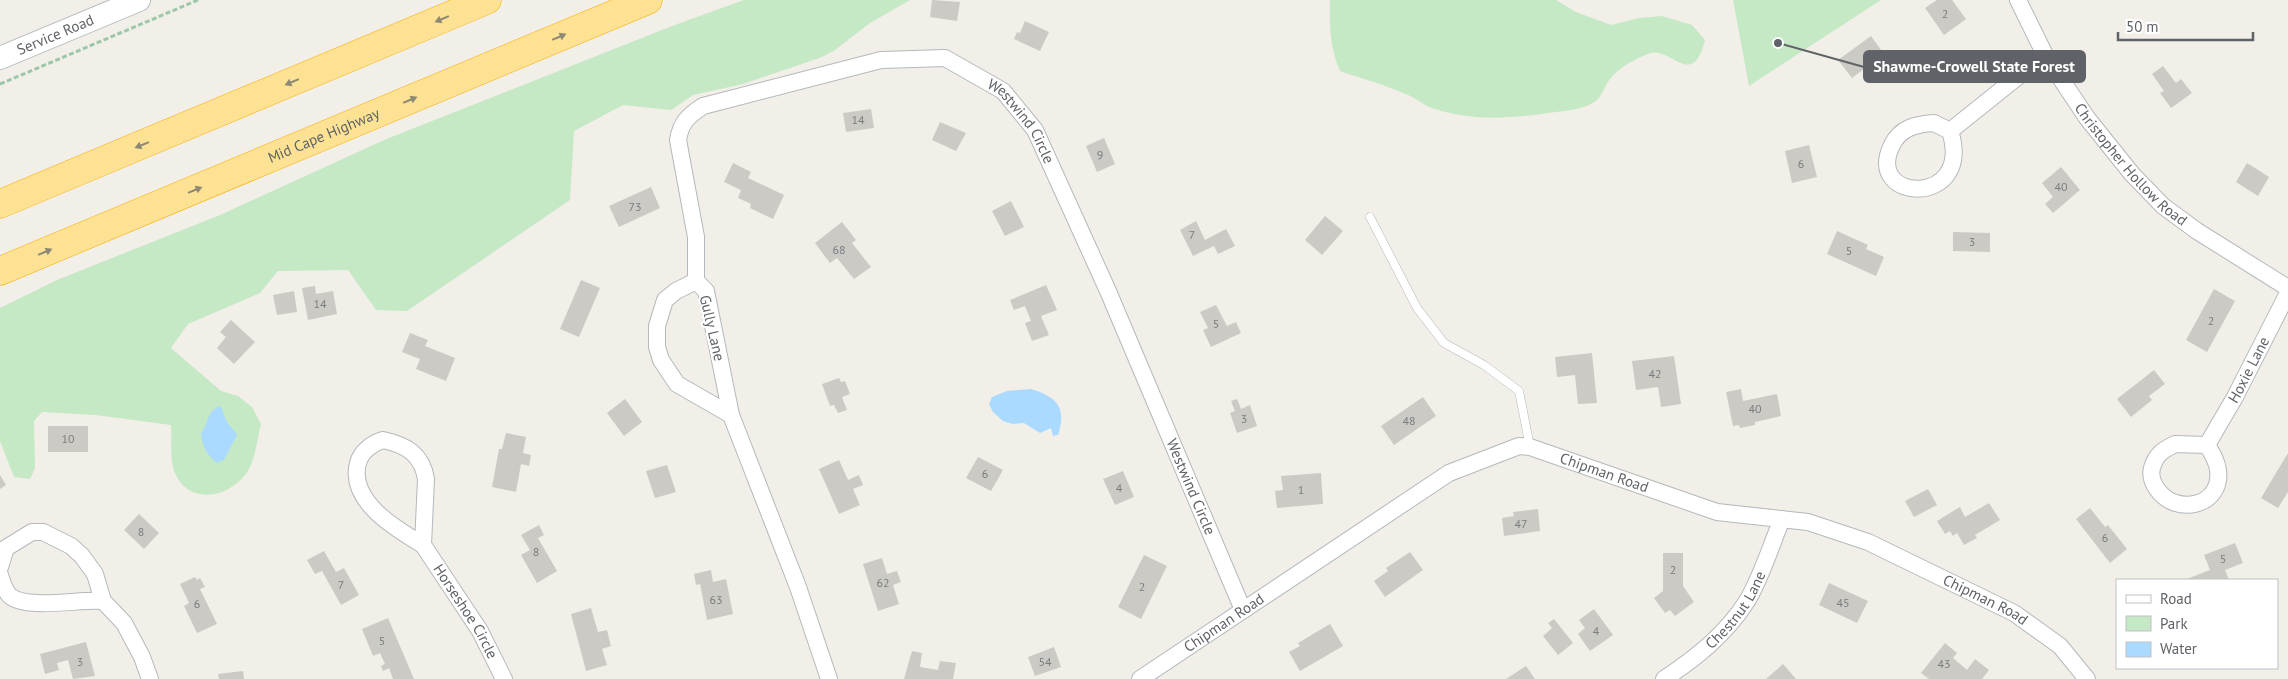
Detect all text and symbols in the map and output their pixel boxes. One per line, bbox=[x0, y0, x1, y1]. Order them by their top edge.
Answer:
house number: 2 bbox=[1942, 6, 1948, 21]
street label: Service Road bbox=[14, 10, 97, 59]
scale bar bbox=[2118, 10, 2253, 42]
one-way arrow bbox=[434, 15, 449, 23]
text: 50 m bbox=[2126, 17, 2159, 36]
one-way arrow bbox=[552, 33, 566, 41]
callout: Shawme-Crowell State Forest bbox=[1864, 51, 2085, 82]
text: Shawme-Crowell State Forest bbox=[1873, 56, 2075, 76]
street label: Westwind Circle bbox=[984, 74, 1059, 166]
one-way arrow bbox=[284, 78, 299, 86]
one-way arrow bbox=[403, 96, 417, 104]
street label: Christopher Hollow Road bbox=[2071, 99, 2191, 230]
street label: Mid Cape Highway bbox=[265, 103, 382, 167]
house number: 14 bbox=[851, 112, 865, 127]
one-way arrow bbox=[135, 141, 149, 149]
house number: 9 bbox=[1097, 147, 1103, 162]
house number: 6 bbox=[1798, 156, 1804, 171]
house number: 40 bbox=[2054, 179, 2068, 194]
one-way arrow bbox=[188, 186, 203, 194]
house number: 73 bbox=[628, 199, 642, 214]
house number: 7 bbox=[1189, 227, 1195, 242]
house number: 3 bbox=[1969, 234, 1975, 249]
house number: 68 bbox=[832, 242, 846, 257]
house number: 5 bbox=[1846, 243, 1852, 258]
one-way arrow bbox=[38, 247, 52, 255]
street label: Gully Lane bbox=[696, 293, 729, 363]
house number: 14 bbox=[313, 296, 327, 311]
house number: 2 bbox=[2208, 313, 2214, 328]
house number: 5 bbox=[1213, 316, 1219, 331]
street label: Hoxie Lane bbox=[2224, 333, 2273, 406]
house number: 42 bbox=[1648, 366, 1662, 381]
house number: 40 bbox=[1748, 401, 1762, 416]
house number: 3 bbox=[1241, 411, 1247, 426]
house number: 48 bbox=[1402, 413, 1416, 428]
house number: 10 bbox=[61, 431, 75, 446]
street label: Westwind Circle bbox=[1163, 436, 1220, 538]
street label: Chipman Road bbox=[1558, 448, 1651, 496]
house number: 6 bbox=[982, 466, 988, 481]
house number: 4 bbox=[1116, 480, 1123, 495]
house number: 1 bbox=[1298, 482, 1304, 497]
house number: 47 bbox=[1514, 516, 1528, 531]
house number: 8 bbox=[138, 524, 144, 539]
house number: 6 bbox=[2102, 530, 2108, 545]
house number: 8 bbox=[533, 544, 539, 559]
house number: 5 bbox=[2220, 551, 2226, 566]
street label: Horseshoe Circle bbox=[429, 560, 502, 662]
house number: 2 bbox=[1670, 562, 1676, 577]
street label: Chestnut Lane bbox=[1701, 568, 1770, 653]
street label: Chipman Road bbox=[1940, 570, 2032, 629]
house number: 62 bbox=[876, 575, 890, 590]
house number: 7 bbox=[338, 577, 344, 592]
house number: 2 bbox=[1139, 579, 1145, 594]
legend bbox=[2116, 579, 2278, 669]
street label: Chipman Road bbox=[1180, 589, 1268, 656]
text: Road bbox=[2160, 589, 2192, 608]
house number: 63 bbox=[709, 592, 723, 607]
house number: 45 bbox=[1836, 595, 1850, 610]
house number: 6 bbox=[194, 596, 200, 611]
text: Park bbox=[2160, 614, 2188, 633]
house number: 4 bbox=[1593, 623, 1600, 638]
house number: 5 bbox=[379, 633, 385, 648]
text: Water bbox=[2160, 639, 2197, 658]
house number: 3 bbox=[77, 654, 83, 669]
house number: 54 bbox=[1038, 654, 1052, 669]
house number: 43 bbox=[1937, 656, 1951, 671]

